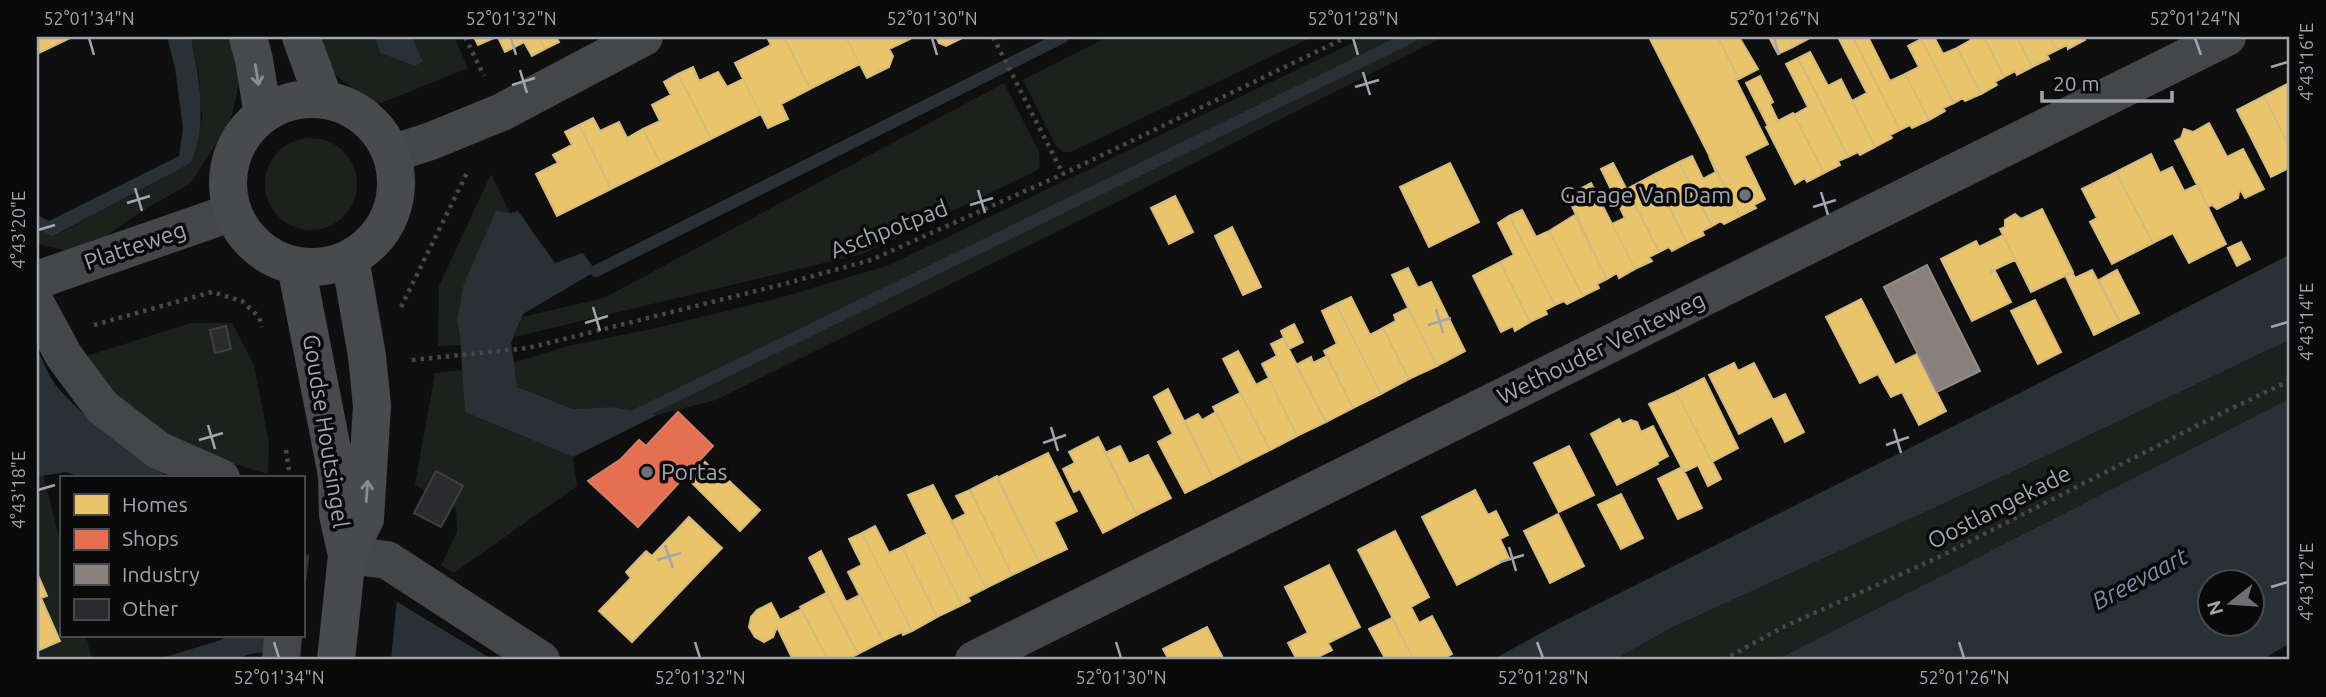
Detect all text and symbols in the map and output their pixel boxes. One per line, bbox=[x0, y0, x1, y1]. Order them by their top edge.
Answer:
text: 52°01'34"N bbox=[43, 8, 135, 28]
text: 52°01'32"N bbox=[465, 8, 557, 28]
text: 52°01'30"N bbox=[886, 8, 978, 28]
text: 52°01'28"N bbox=[1307, 8, 1399, 28]
text: 52°01'26"N bbox=[1728, 8, 1820, 28]
text: 52°01'24"N bbox=[2149, 8, 2241, 28]
text: 4°43'16"E bbox=[2296, 23, 2316, 101]
scale bar bbox=[2042, 60, 2172, 104]
one-way arrow bbox=[251, 63, 264, 86]
text: 20 m bbox=[2053, 71, 2100, 95]
place label: Garage Van Dam bbox=[1560, 182, 1731, 207]
marker: Garage Van Dam bbox=[1737, 187, 1753, 203]
text: 4°43'20"E bbox=[8, 191, 28, 269]
street label: Aschpotpad bbox=[827, 195, 951, 262]
street label: Platteweg bbox=[81, 216, 189, 275]
text: 4°43'14"E bbox=[2296, 283, 2316, 361]
street label: Wethouder Venteweg bbox=[1493, 286, 1709, 409]
street label: Goudse Houtsingel bbox=[299, 332, 354, 529]
text: 4°43'18"E bbox=[8, 451, 28, 529]
place label: Portas bbox=[661, 459, 727, 484]
street label: Oostlangekade bbox=[1923, 460, 2074, 553]
marker: Portas bbox=[639, 464, 655, 480]
legend bbox=[60, 476, 304, 638]
one-way arrow bbox=[360, 480, 373, 503]
text: Homes bbox=[122, 492, 188, 516]
text: Shops bbox=[122, 526, 179, 550]
water label: Breevaart bbox=[2087, 542, 2193, 615]
text: 4°43'12"E bbox=[2296, 543, 2316, 621]
text: Industry bbox=[122, 562, 200, 586]
north arrow bbox=[2196, 568, 2266, 638]
text: Other bbox=[122, 596, 178, 620]
text: N bbox=[2202, 598, 2227, 618]
text: 52°01'34"N bbox=[233, 667, 325, 687]
text: 52°01'32"N bbox=[654, 667, 746, 687]
text: 52°01'30"N bbox=[1075, 667, 1167, 687]
text: 52°01'28"N bbox=[1497, 667, 1589, 687]
text: 52°01'26"N bbox=[1918, 667, 2010, 687]

